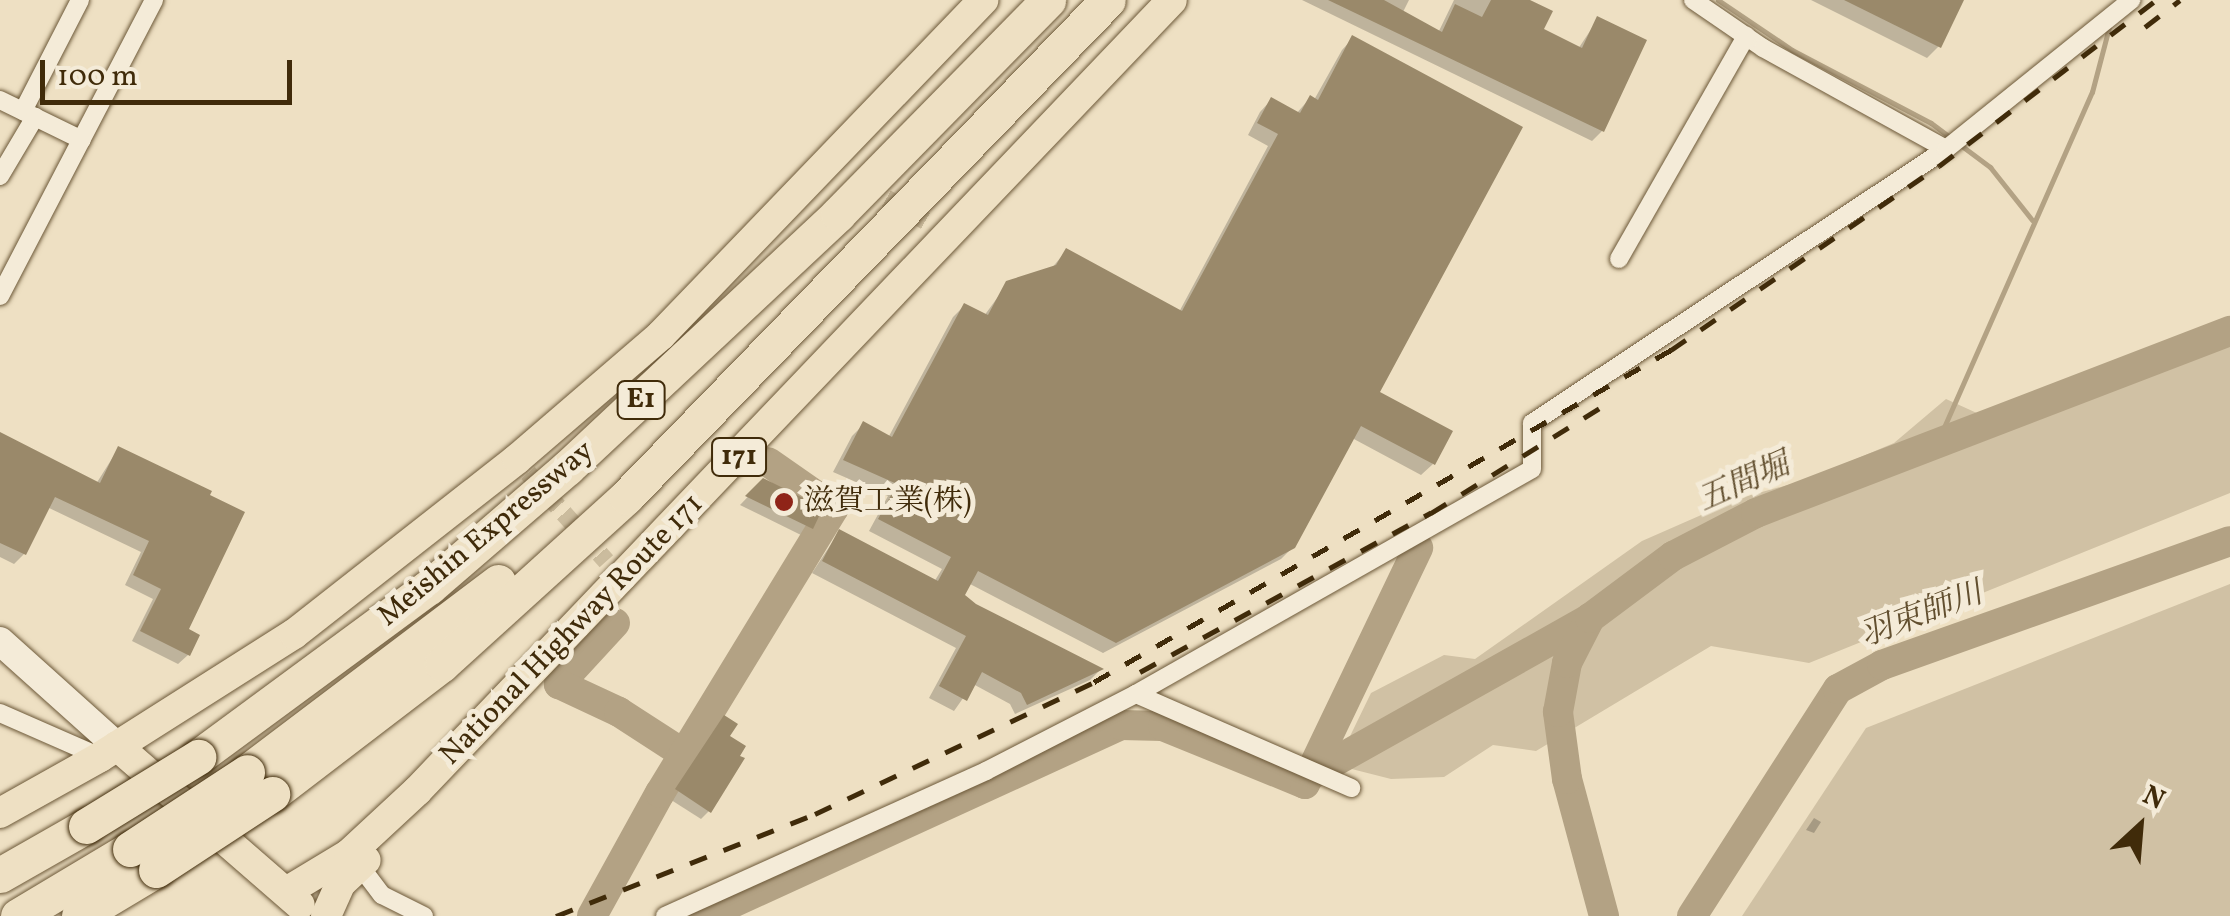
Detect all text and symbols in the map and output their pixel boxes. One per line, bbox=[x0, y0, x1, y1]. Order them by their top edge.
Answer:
scale bar bbox=[45, 40, 298, 102]
text: 100 m bbox=[57, 56, 138, 98]
road number: E1 bbox=[616, 377, 666, 423]
street label: Meishin Expressway bbox=[371, 433, 601, 635]
road number: 171 bbox=[709, 434, 769, 480]
water label: 五間堀 bbox=[1692, 447, 1796, 521]
place label: 滋賀工業(株) bbox=[804, 484, 971, 520]
street label: National Highway Route 171 bbox=[433, 486, 711, 774]
marker: 滋賀工業(株) bbox=[773, 491, 795, 513]
water label: 羽束師川 bbox=[1855, 575, 1989, 657]
north arrow bbox=[2090, 776, 2190, 876]
text: N bbox=[2136, 777, 2171, 821]

